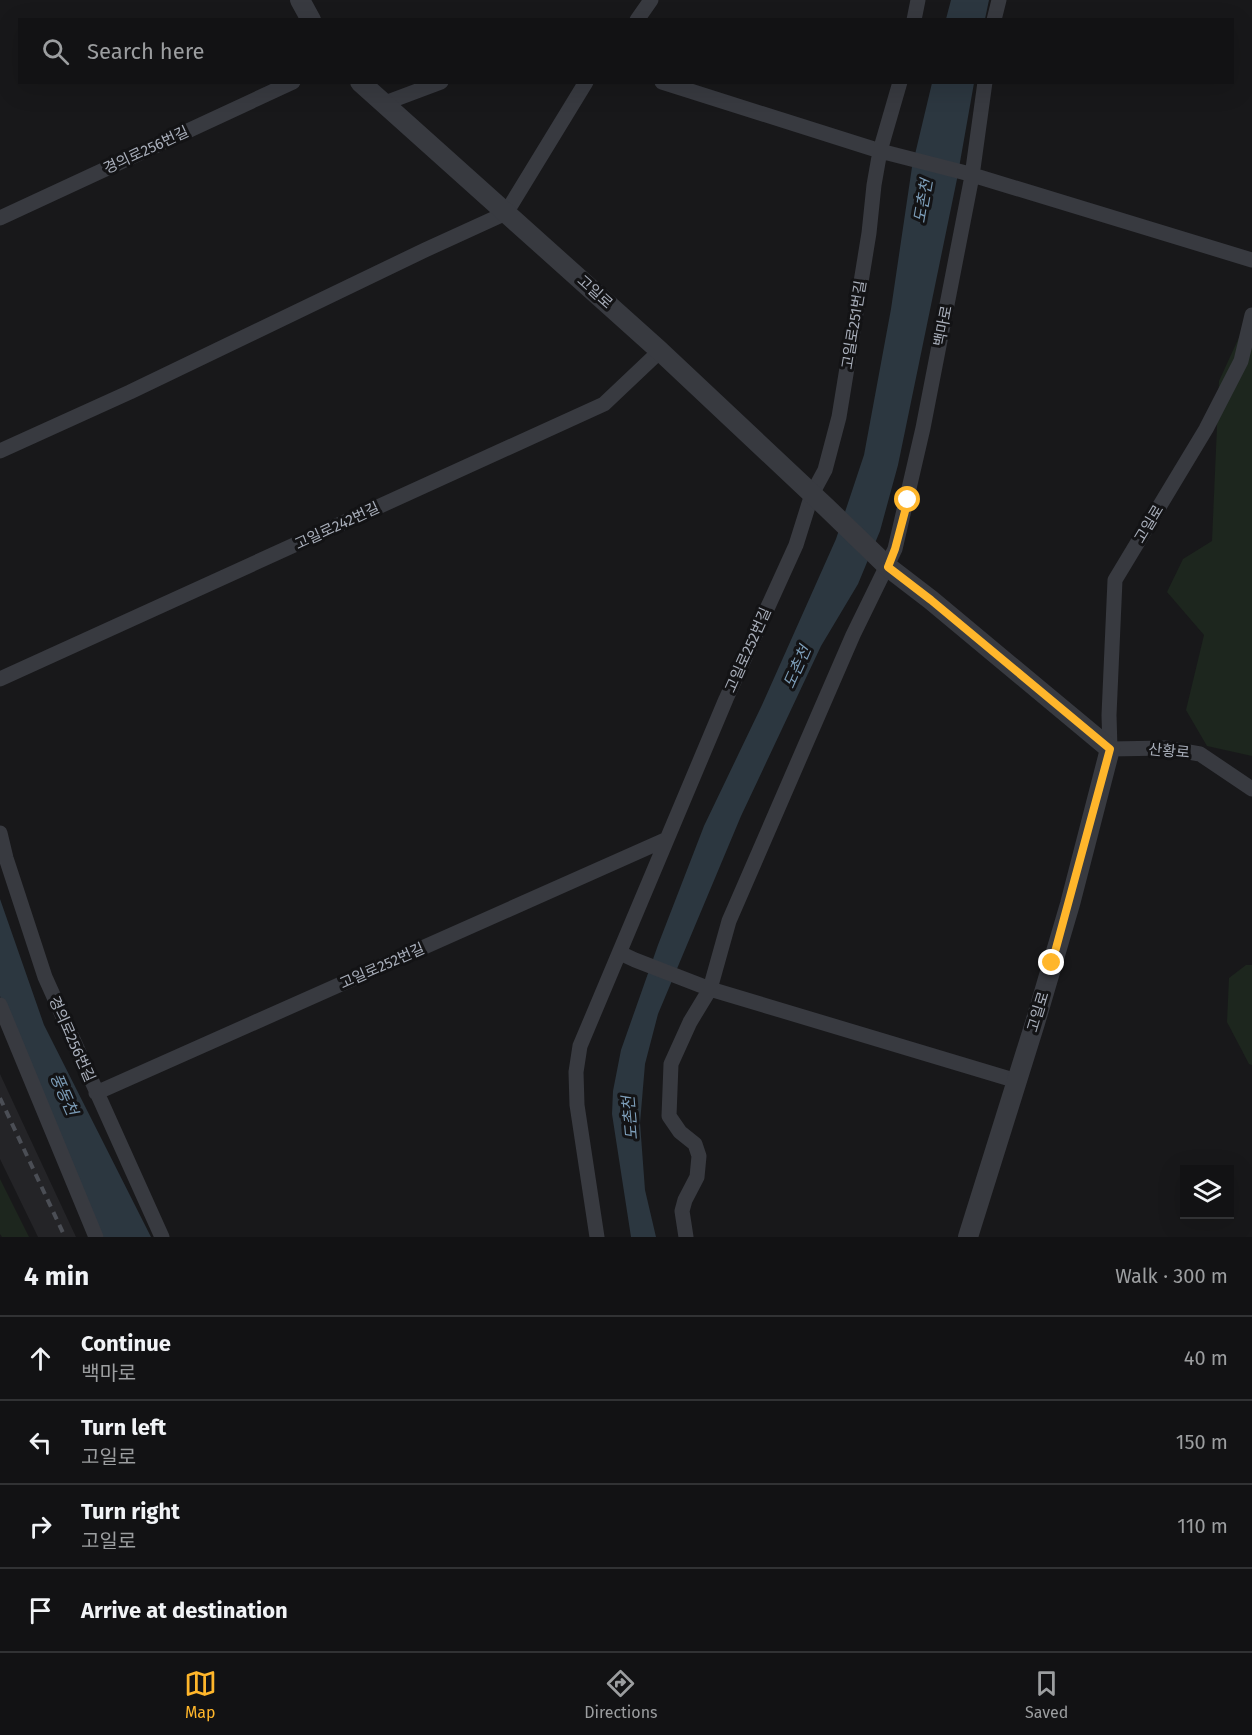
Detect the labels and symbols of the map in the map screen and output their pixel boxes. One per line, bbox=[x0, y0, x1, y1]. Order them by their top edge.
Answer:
street label: 경의로256번길 bbox=[101, 122, 191, 178]
water label: 도촌천 bbox=[910, 175, 937, 224]
street label: 고일로 bbox=[574, 271, 616, 313]
street label: 고일로251번길 bbox=[838, 279, 870, 371]
street label: 백마로 bbox=[930, 304, 956, 348]
route start bbox=[894, 486, 920, 512]
street label: 고일로242번길 bbox=[292, 499, 382, 553]
street label: 고일로 bbox=[1131, 502, 1167, 546]
street label: 고일로252번길 bbox=[721, 605, 775, 695]
water label: 도촌천 bbox=[779, 641, 816, 691]
street label: 산황로 bbox=[1148, 740, 1190, 762]
street label: 고일로252번길 bbox=[337, 939, 427, 993]
route end bbox=[1038, 949, 1064, 975]
street label: 고일로 bbox=[1023, 990, 1053, 1034]
street label: 경의로256번길 bbox=[45, 993, 99, 1085]
water label: 풍동천 bbox=[46, 1070, 83, 1120]
water label: 도촌천 bbox=[618, 1093, 641, 1141]

